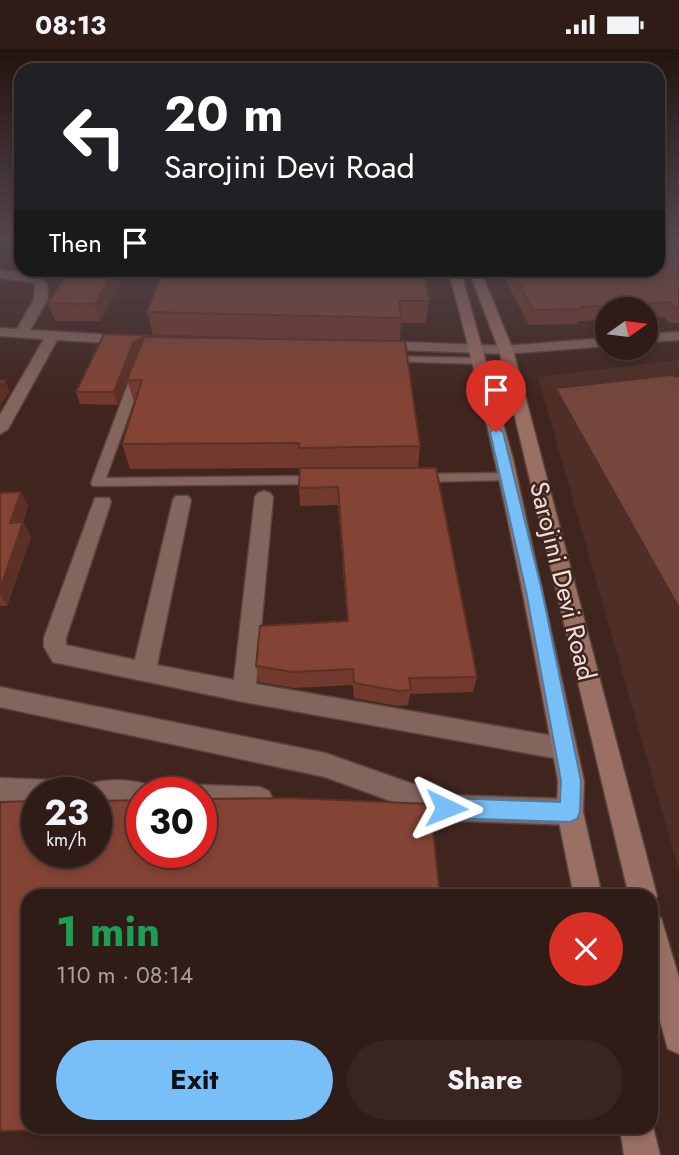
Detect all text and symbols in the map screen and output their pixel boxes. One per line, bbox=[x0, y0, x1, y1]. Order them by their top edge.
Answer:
text: 08:13 bbox=[35, 6, 106, 44]
text: 20 m bbox=[164, 79, 283, 149]
icon: left bbox=[49, 91, 140, 182]
text: Sarojini Devi Road bbox=[164, 144, 415, 190]
text: Then bbox=[49, 224, 102, 262]
icon: arrive bbox=[116, 224, 154, 262]
north arrow bbox=[595, 297, 658, 361]
map controls bbox=[595, 297, 658, 360]
pin bbox=[466, 360, 526, 432]
icon: arrive bbox=[477, 371, 515, 409]
street label: Sarojini Devi Road bbox=[520, 478, 606, 684]
position arrow bbox=[409, 771, 483, 845]
speed limit sign: 30 bbox=[126, 777, 217, 868]
text: 23 bbox=[44, 788, 89, 838]
text: km/h bbox=[46, 827, 87, 853]
text: 1 min bbox=[56, 901, 160, 962]
button: close bbox=[549, 912, 623, 986]
text: 110 m · 08:14 bbox=[56, 958, 193, 992]
button: Exit bbox=[56, 1040, 333, 1120]
button: Share bbox=[347, 1040, 623, 1120]

